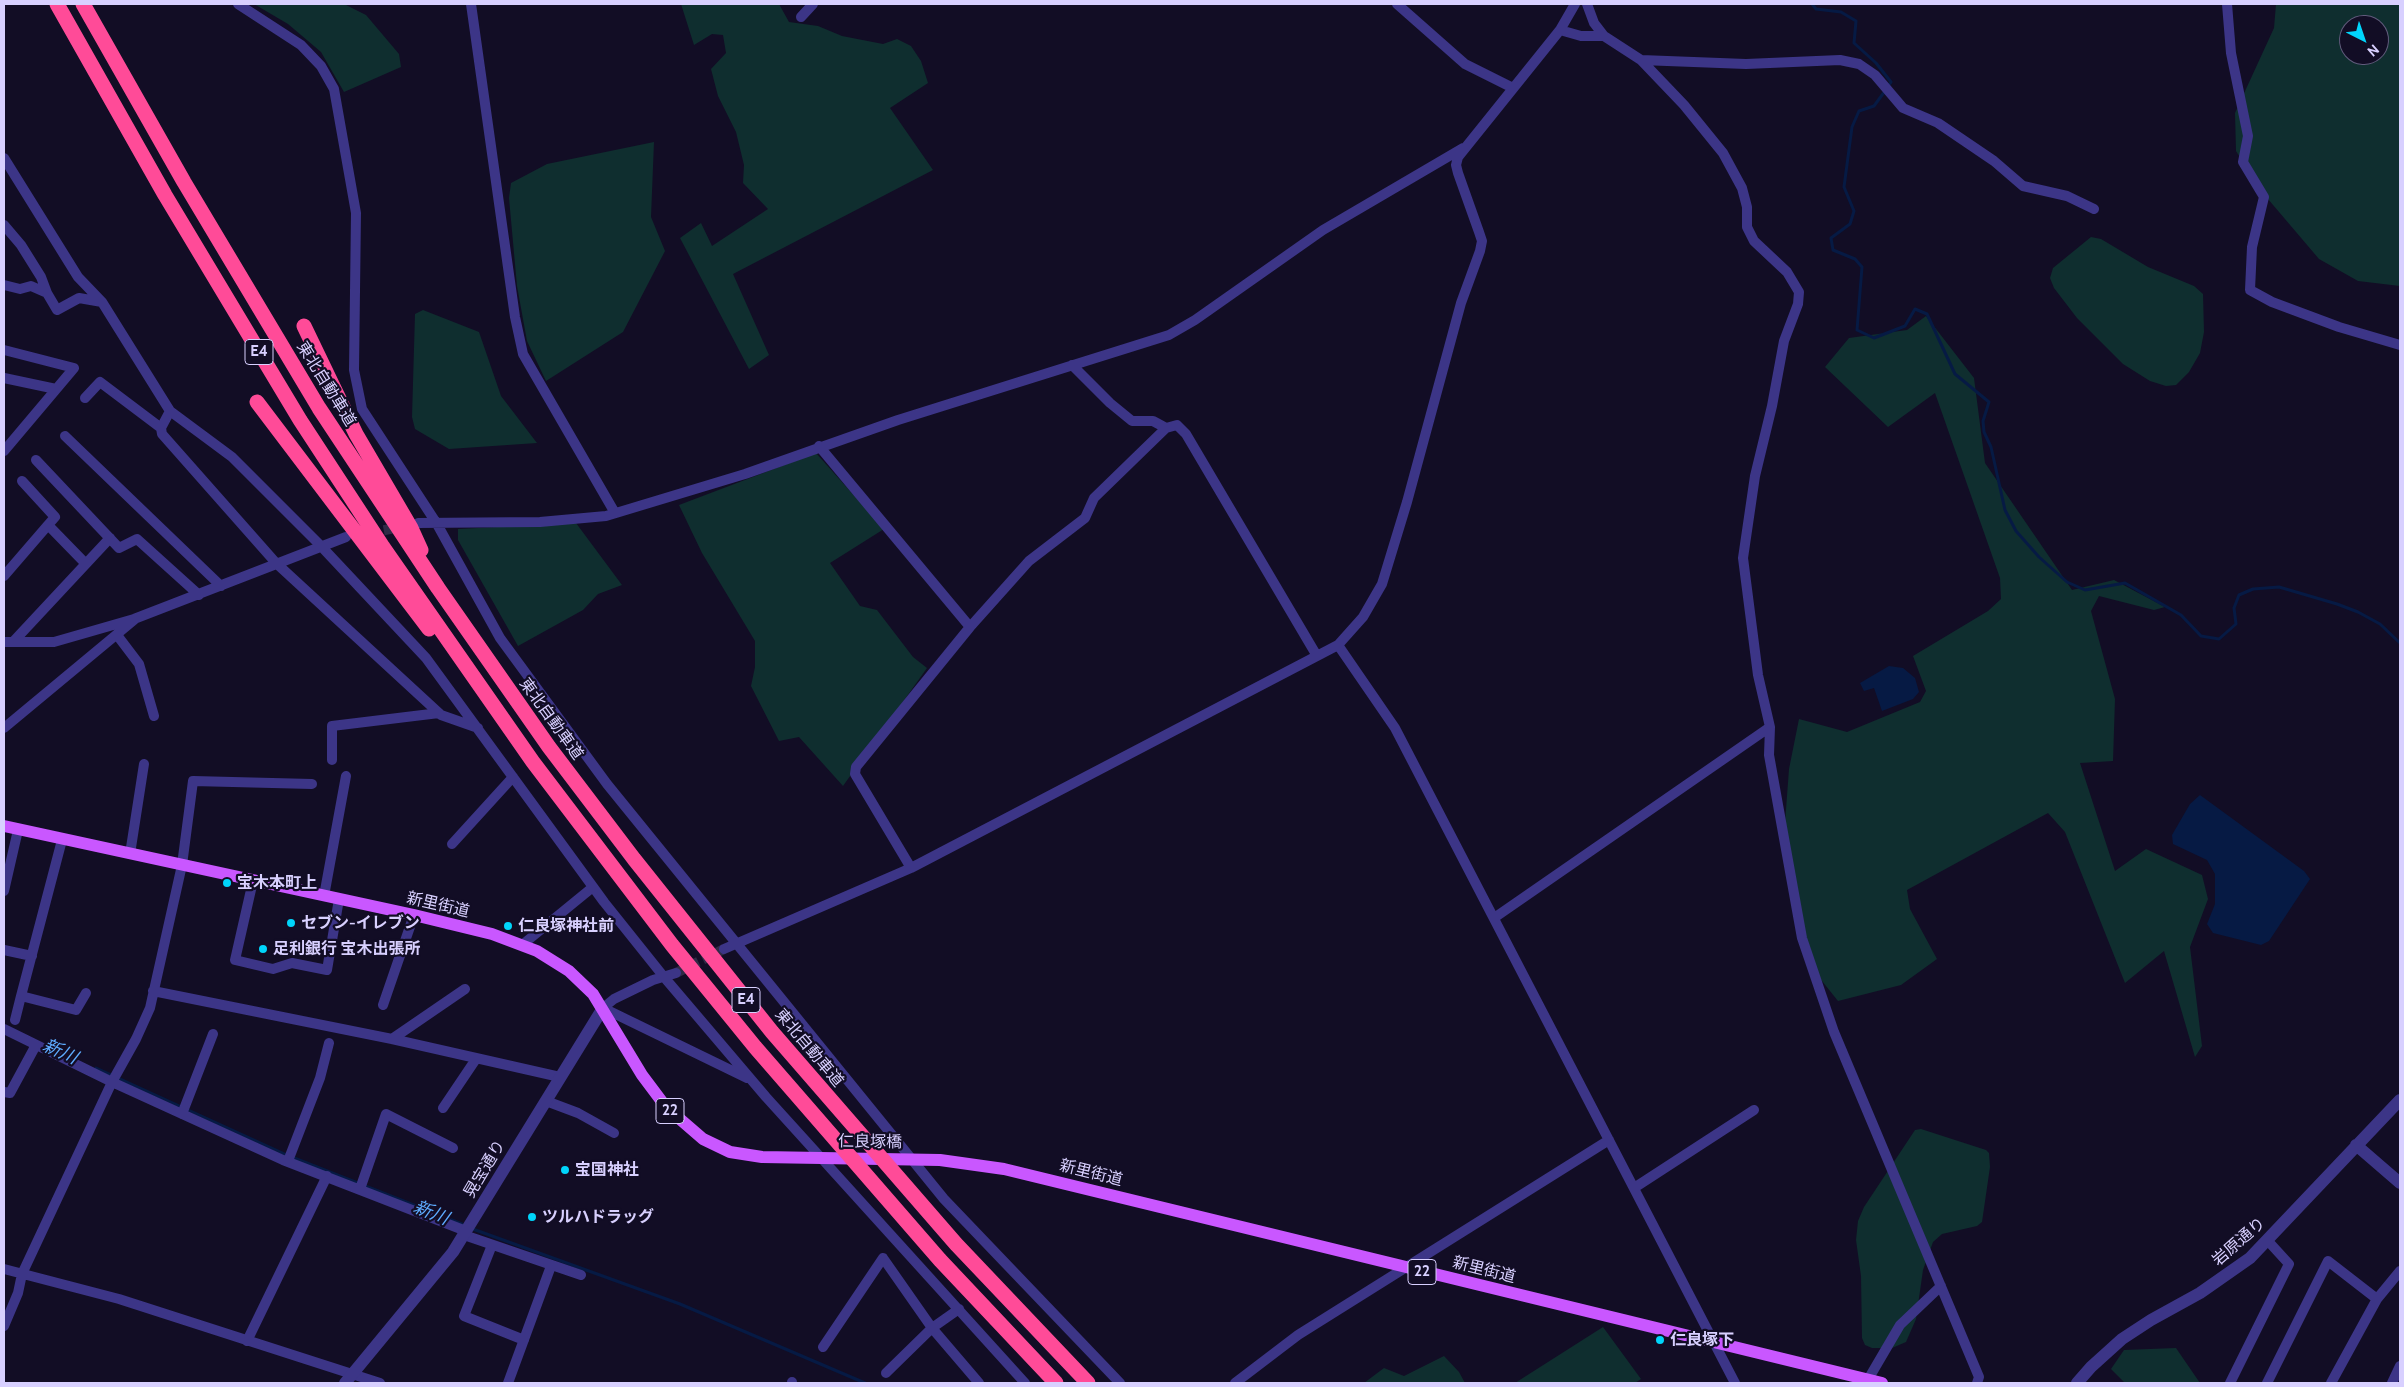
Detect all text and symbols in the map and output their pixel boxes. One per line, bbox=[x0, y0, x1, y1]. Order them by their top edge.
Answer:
north arrow bbox=[2339, 15, 2389, 65]
text: N bbox=[2364, 41, 2383, 61]
street label: 東北自動車道 bbox=[292, 338, 360, 430]
road number: E4 bbox=[245, 340, 273, 364]
street label: 東北自動車道 bbox=[515, 675, 587, 763]
place label: 宝木本町上 bbox=[237, 873, 317, 893]
marker: 宝木本町上 bbox=[221, 877, 233, 889]
street label: 新里街道 bbox=[405, 888, 471, 922]
place label: セブン-イレブン bbox=[301, 913, 420, 933]
place label: 仁良塚神社前 bbox=[518, 916, 614, 936]
marker: セブン-イレブン bbox=[285, 917, 297, 929]
marker: 仁良塚神社前 bbox=[502, 920, 514, 932]
place label: 足利銀行 宝木出張所 bbox=[273, 939, 421, 959]
marker: 足利銀行 宝木出張所 bbox=[257, 943, 269, 955]
road number: E4 bbox=[732, 988, 760, 1012]
street label: 東北自動車道 bbox=[771, 1005, 847, 1091]
water label: 新川 bbox=[39, 1035, 81, 1069]
road number: 22 bbox=[656, 1098, 684, 1124]
street label: 仁良塚橋 bbox=[838, 1132, 902, 1152]
street label: 晃宝通り bbox=[460, 1137, 510, 1201]
street label: 新里街道 bbox=[1058, 1156, 1124, 1190]
place label: 宝国神社 bbox=[575, 1160, 639, 1180]
marker: 宝国神社 bbox=[559, 1164, 571, 1176]
water label: 新川 bbox=[410, 1196, 452, 1230]
place label: ツルハドラッグ bbox=[542, 1207, 654, 1227]
marker: ツルハドラッグ bbox=[526, 1211, 538, 1223]
street label: 岩原通り bbox=[2209, 1214, 2269, 1270]
street label: 新里街道 bbox=[1451, 1253, 1517, 1287]
road number: 22 bbox=[1408, 1260, 1436, 1284]
place label: 仁良塚下 bbox=[1670, 1330, 1734, 1350]
marker: 仁良塚下 bbox=[1654, 1334, 1666, 1346]

